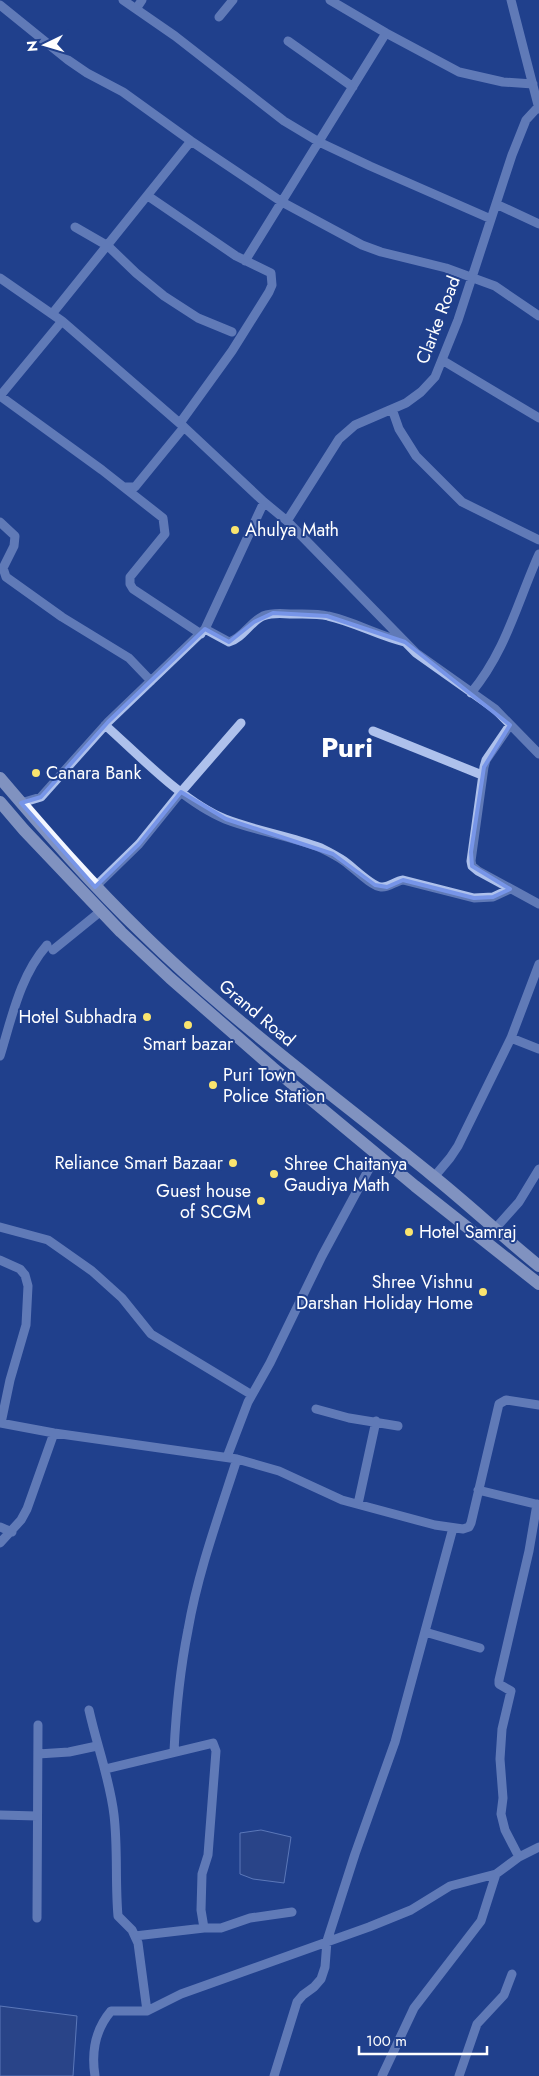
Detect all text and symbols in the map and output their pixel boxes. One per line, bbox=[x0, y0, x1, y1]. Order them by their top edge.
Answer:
north arrow bbox=[20, 20, 70, 70]
text: N bbox=[22, 40, 42, 53]
street label: Clarke Road bbox=[409, 272, 467, 368]
place label: Ahulya Math bbox=[245, 517, 339, 543]
marker: Ahulya Math bbox=[229, 524, 241, 536]
district label: Puri bbox=[321, 727, 373, 768]
place label: Canara Bank bbox=[46, 760, 141, 786]
marker: Canara Bank bbox=[30, 767, 42, 779]
street label: Grand Road bbox=[213, 973, 301, 1053]
place label: Hotel Subhadra bbox=[18, 1004, 137, 1030]
marker: Hotel Subhadra bbox=[141, 1011, 153, 1023]
marker: Smart bazar bbox=[182, 1019, 194, 1031]
place label: Smart bazar bbox=[143, 1031, 234, 1057]
place label: Puri Town Police Station bbox=[223, 1062, 325, 1109]
marker: Puri Town Police Station bbox=[207, 1079, 219, 1091]
place label: Reliance Smart Bazaar bbox=[55, 1150, 224, 1176]
place label: Shree Chaitanya Gaudiya Math bbox=[284, 1151, 407, 1198]
marker: Reliance Smart Bazaar bbox=[227, 1157, 239, 1169]
marker: Shree Chaitanya Gaudiya Math bbox=[268, 1168, 280, 1180]
place label: Guest house of SCGM bbox=[156, 1178, 251, 1225]
marker: Guest house of SCGM bbox=[255, 1195, 267, 1207]
place label: Hotel Samraj bbox=[419, 1219, 517, 1245]
marker: Hotel Samraj bbox=[403, 1226, 415, 1238]
place label: Shree Vishnu Darshan Holiday Home bbox=[296, 1269, 473, 1316]
marker: Shree Vishnu Darshan Holiday Home bbox=[477, 1286, 489, 1298]
scale bar bbox=[359, 2024, 486, 2056]
text: 100 m bbox=[366, 2030, 407, 2052]

